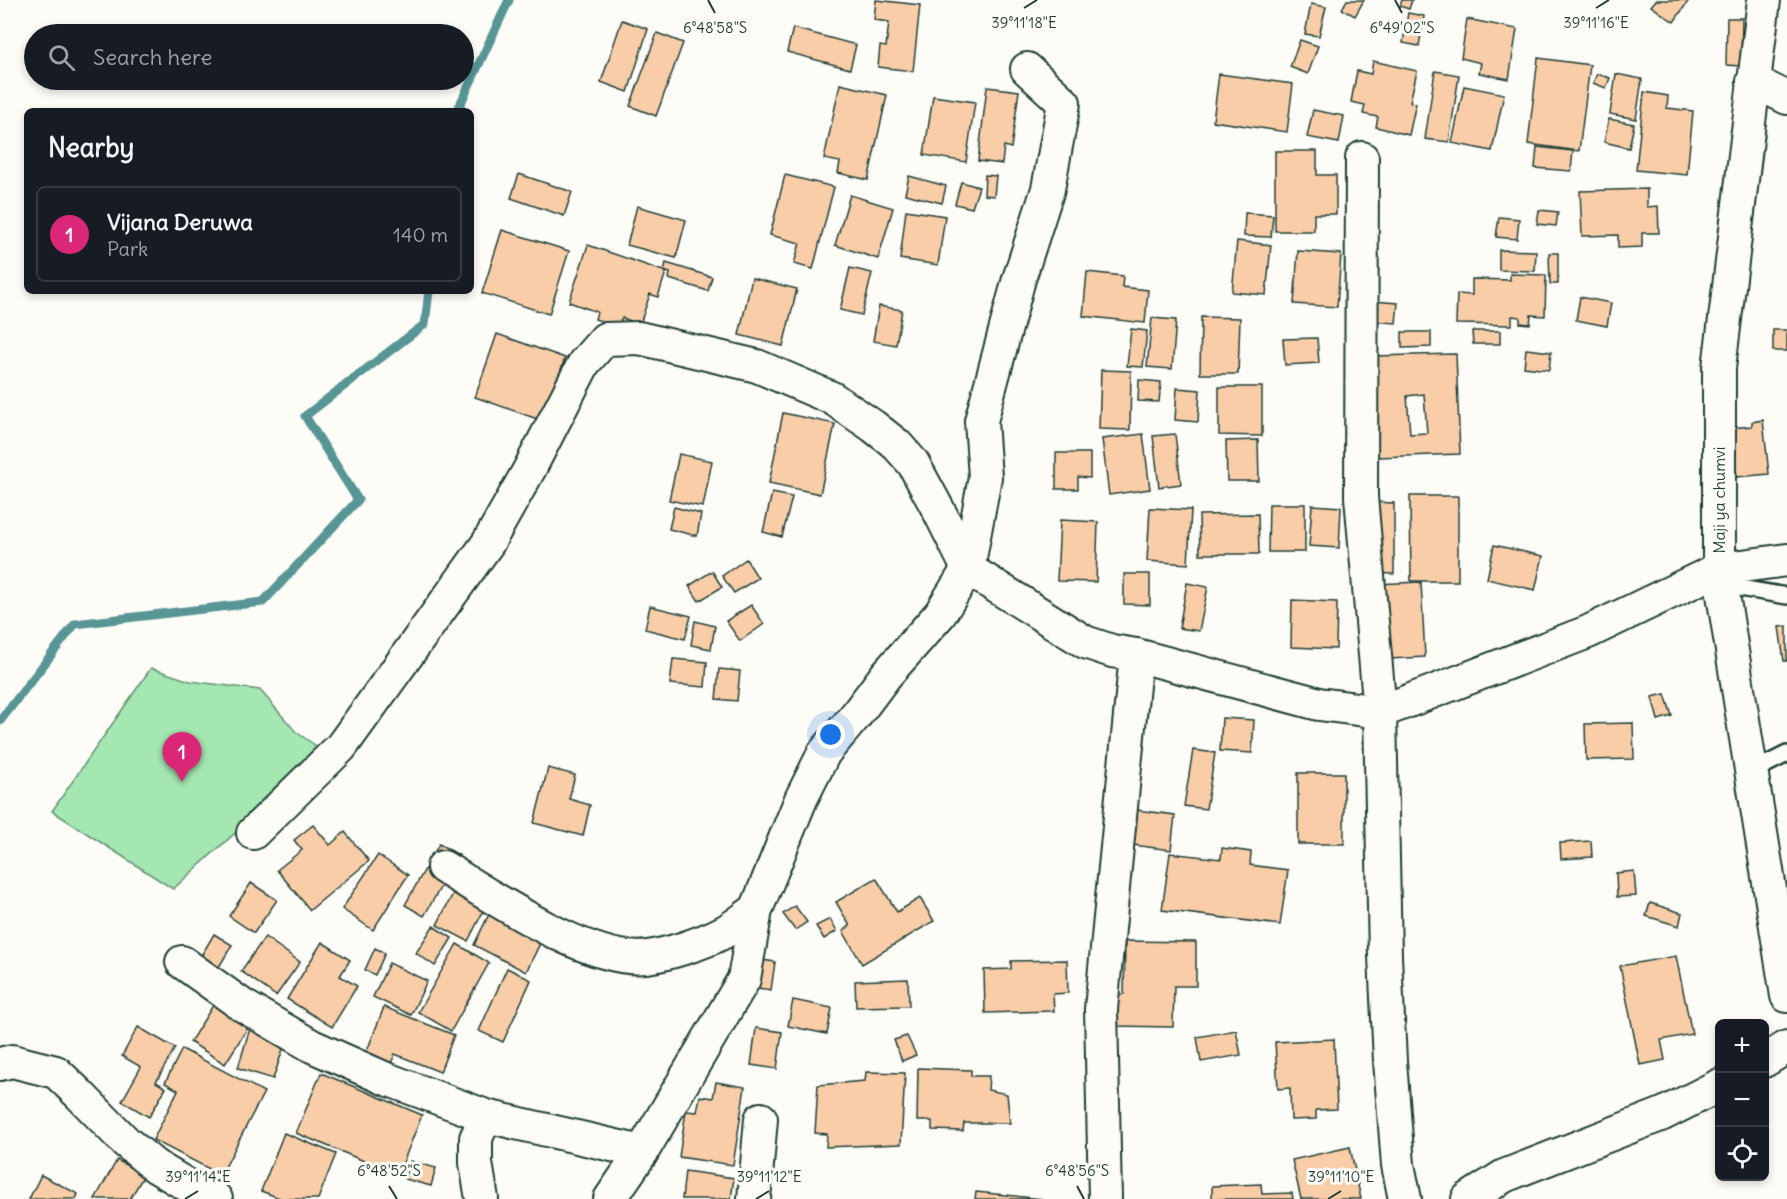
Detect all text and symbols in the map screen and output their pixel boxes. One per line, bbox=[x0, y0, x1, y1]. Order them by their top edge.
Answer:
text: 39°11'18"E bbox=[991, 13, 1057, 32]
text: 39°11'16"E bbox=[1563, 13, 1629, 32]
text: 6°48'58"S bbox=[683, 18, 747, 37]
text: 6°49'02"S bbox=[1369, 18, 1435, 37]
search box bbox=[24, 24, 474, 90]
icon: search bbox=[45, 41, 78, 74]
text: Search here bbox=[93, 43, 212, 71]
text: Nearby bbox=[48, 131, 134, 164]
text: Vijana Deruwa bbox=[107, 208, 253, 236]
text: 1 bbox=[66, 222, 73, 247]
text: 140 m bbox=[393, 222, 448, 247]
text: Park bbox=[107, 236, 148, 261]
street label: Maji ya chumvi bbox=[1709, 447, 1729, 553]
your location bbox=[816, 720, 845, 749]
pin: 1 bbox=[162, 732, 201, 782]
map controls bbox=[1715, 1019, 1769, 1181]
button: + bbox=[1715, 1019, 1769, 1073]
button: − bbox=[1715, 1073, 1769, 1127]
button: locate bbox=[1715, 1127, 1769, 1181]
text: 6°48'52"S bbox=[357, 1161, 421, 1180]
text: 6°48'56"S bbox=[1045, 1161, 1109, 1180]
text: 39°11'14"E bbox=[165, 1167, 231, 1186]
text: 39°11'12"E bbox=[736, 1167, 802, 1186]
text: 39°11'10"E bbox=[1308, 1167, 1375, 1186]

